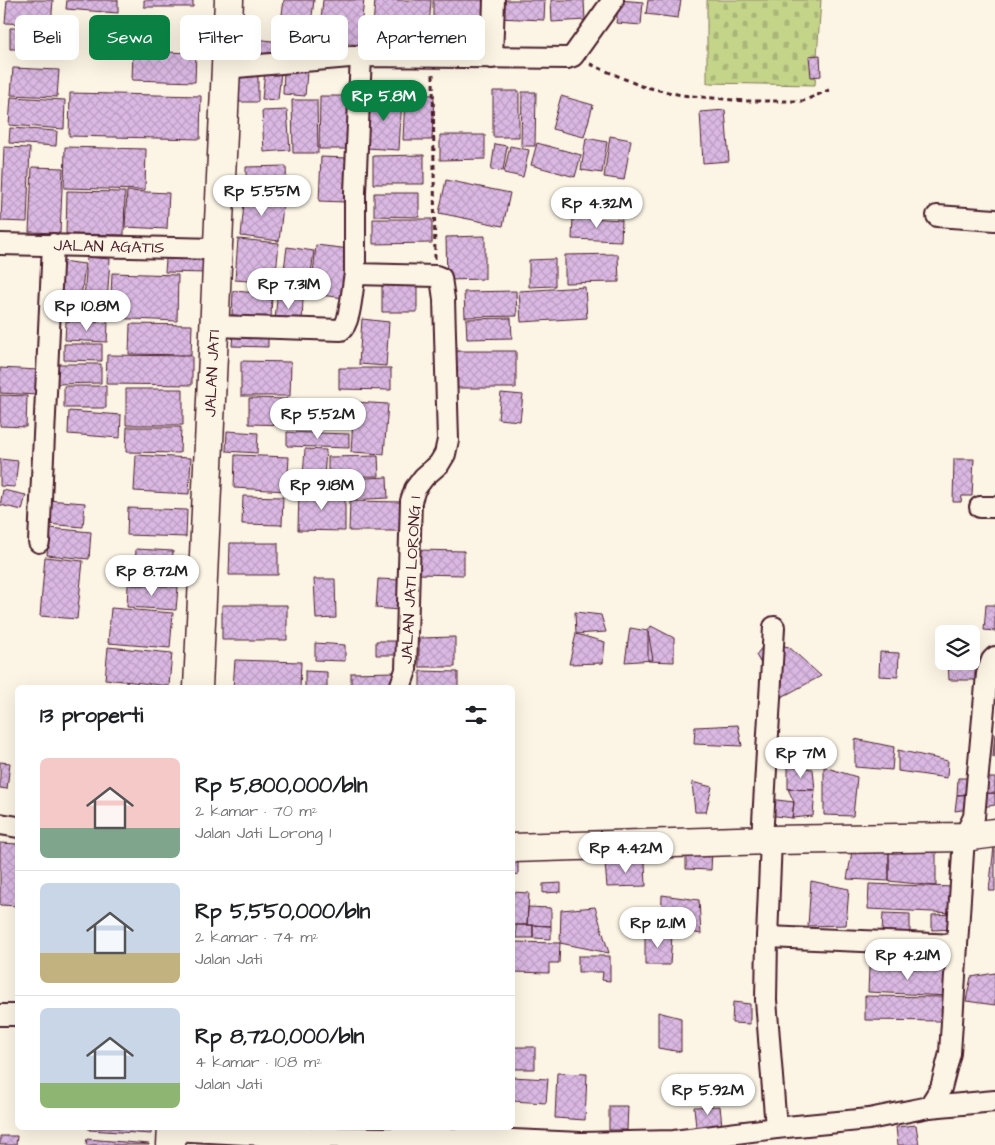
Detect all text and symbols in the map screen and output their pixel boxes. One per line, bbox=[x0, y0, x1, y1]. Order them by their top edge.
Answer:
chip: Beli bbox=[15, 15, 79, 60]
chip: Sewa bbox=[89, 15, 170, 60]
chip: Filter bbox=[180, 15, 261, 60]
chip: Baru bbox=[271, 15, 348, 60]
chip: Apartemen bbox=[358, 15, 485, 60]
pin: Rp 5.8M bbox=[338, 80, 430, 122]
text: Rp 5.8M bbox=[352, 85, 416, 107]
pin: Rp 5.55M bbox=[210, 174, 314, 217]
text: Rp 5.55M bbox=[224, 180, 300, 202]
pin: Rp 4.32M bbox=[545, 186, 649, 229]
text: Rp 4.32M bbox=[562, 192, 632, 214]
street label: JALAN AGATIS bbox=[53, 234, 165, 259]
pin: Rp 7.31M bbox=[237, 268, 341, 310]
text: Rp 7.31M bbox=[258, 273, 320, 295]
pin: Rp 10.8M bbox=[35, 290, 139, 332]
text: Rp 10.8M bbox=[55, 295, 119, 317]
street label: JALAN JATI bbox=[199, 329, 225, 418]
pin: Rp 5.52M bbox=[266, 398, 370, 440]
text: Rp 5.52M bbox=[281, 403, 355, 425]
pin: Rp 9.18M bbox=[270, 468, 374, 511]
text: Rp 9.18M bbox=[290, 474, 354, 496]
street label: JALAN JATI LORONG 1 bbox=[396, 496, 426, 664]
pin: Rp 8.72M bbox=[100, 554, 204, 597]
text: Rp 8.72M bbox=[116, 560, 188, 582]
map controls bbox=[935, 625, 980, 670]
button: layers bbox=[935, 625, 980, 670]
text: 13 properti bbox=[40, 701, 143, 730]
icon: filters bbox=[462, 701, 490, 729]
pin: Rp 7M bbox=[766, 736, 836, 779]
text: Rp 7M bbox=[776, 742, 826, 764]
text: Rp 5,800,000/bln bbox=[195, 771, 367, 800]
icon: home bbox=[80, 778, 140, 838]
text: 2 kamar · 70 m² bbox=[195, 800, 318, 822]
text: Jalan Jati Lorong 1 bbox=[195, 822, 331, 844]
pin: Rp 4.42M bbox=[574, 832, 678, 874]
text: Rp 4.42M bbox=[589, 837, 663, 859]
text: Rp 5,550,000/bln bbox=[195, 897, 370, 926]
icon: home bbox=[80, 903, 140, 963]
pin: Rp 12.1M bbox=[606, 906, 710, 949]
text: Rp 12.1M bbox=[630, 912, 686, 934]
text: 2 kamar · 74 m² bbox=[195, 926, 319, 948]
pin: Rp 4.21M bbox=[856, 938, 960, 981]
text: Rp 4.21M bbox=[876, 944, 940, 966]
text: Jalan Jati bbox=[195, 948, 262, 970]
text: Rp 8,720,000/bln bbox=[195, 1022, 364, 1051]
icon: home bbox=[80, 1028, 140, 1088]
text: 4 kamar · 108 m² bbox=[195, 1051, 322, 1073]
text: Jalan Jati bbox=[195, 1073, 262, 1095]
pin: Rp 5.92M bbox=[656, 1074, 760, 1116]
text: Rp 5.92M bbox=[672, 1079, 744, 1101]

